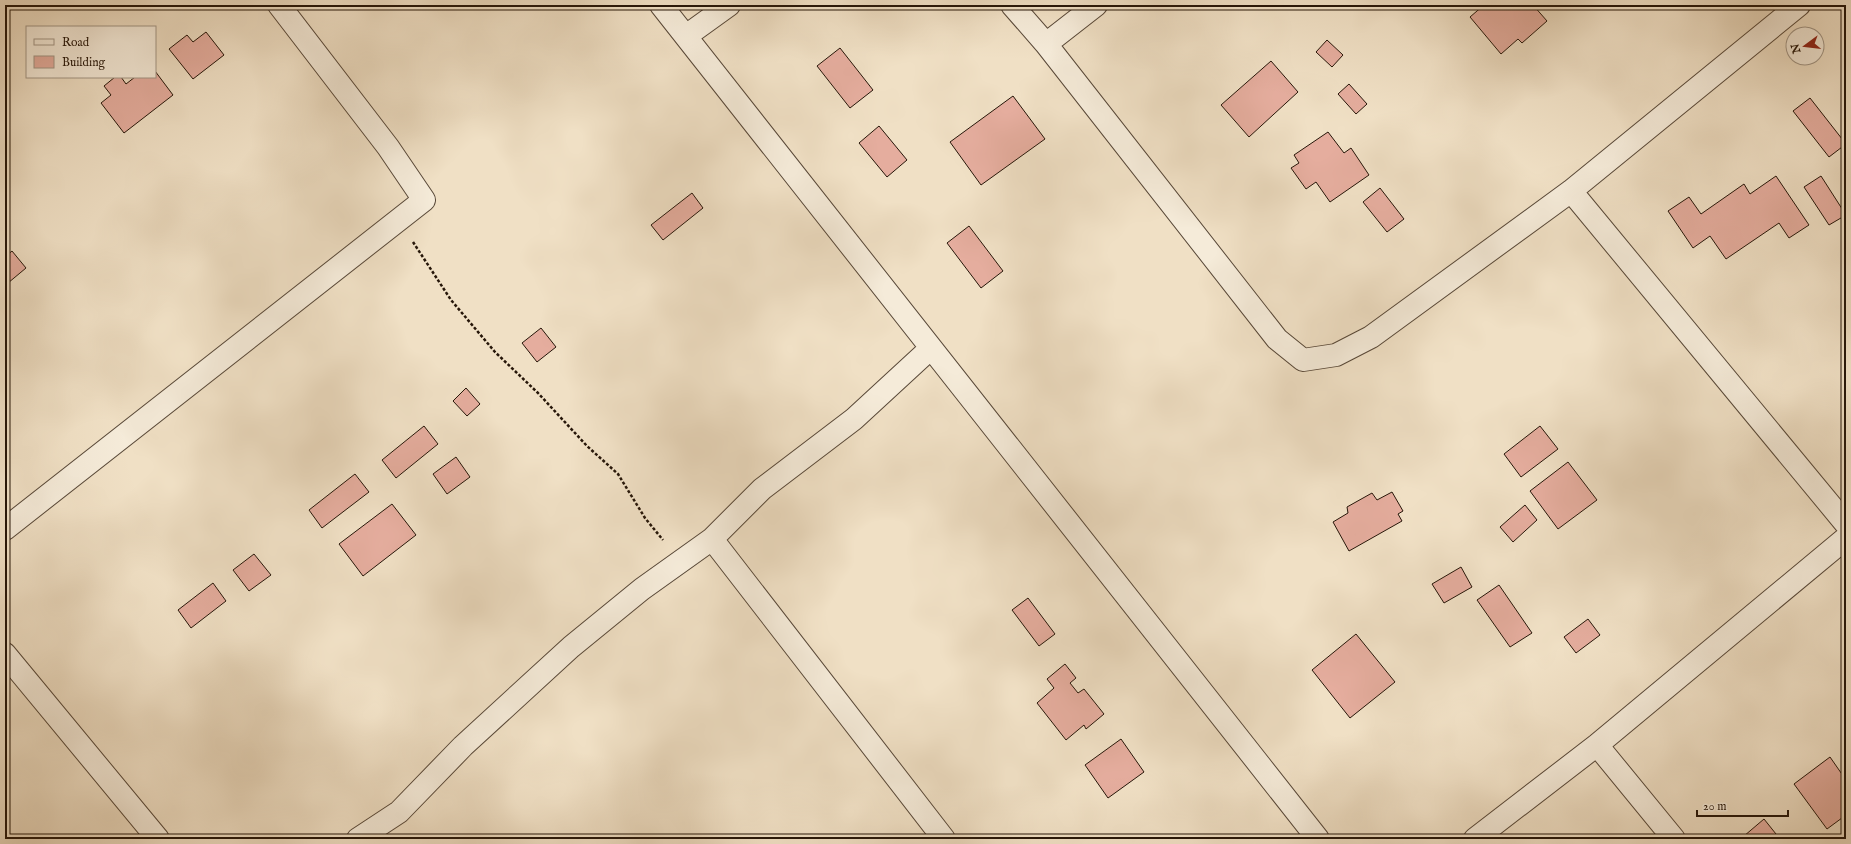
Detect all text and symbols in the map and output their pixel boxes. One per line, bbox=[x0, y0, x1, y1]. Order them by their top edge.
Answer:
legend bbox=[26, 26, 156, 78]
north arrow bbox=[1785, 26, 1825, 66]
text: Road bbox=[62, 35, 90, 50]
text: N bbox=[1788, 41, 1805, 56]
text: Building bbox=[62, 55, 106, 70]
scale bar bbox=[1697, 792, 1788, 818]
text: 20 m bbox=[1703, 799, 1726, 814]

